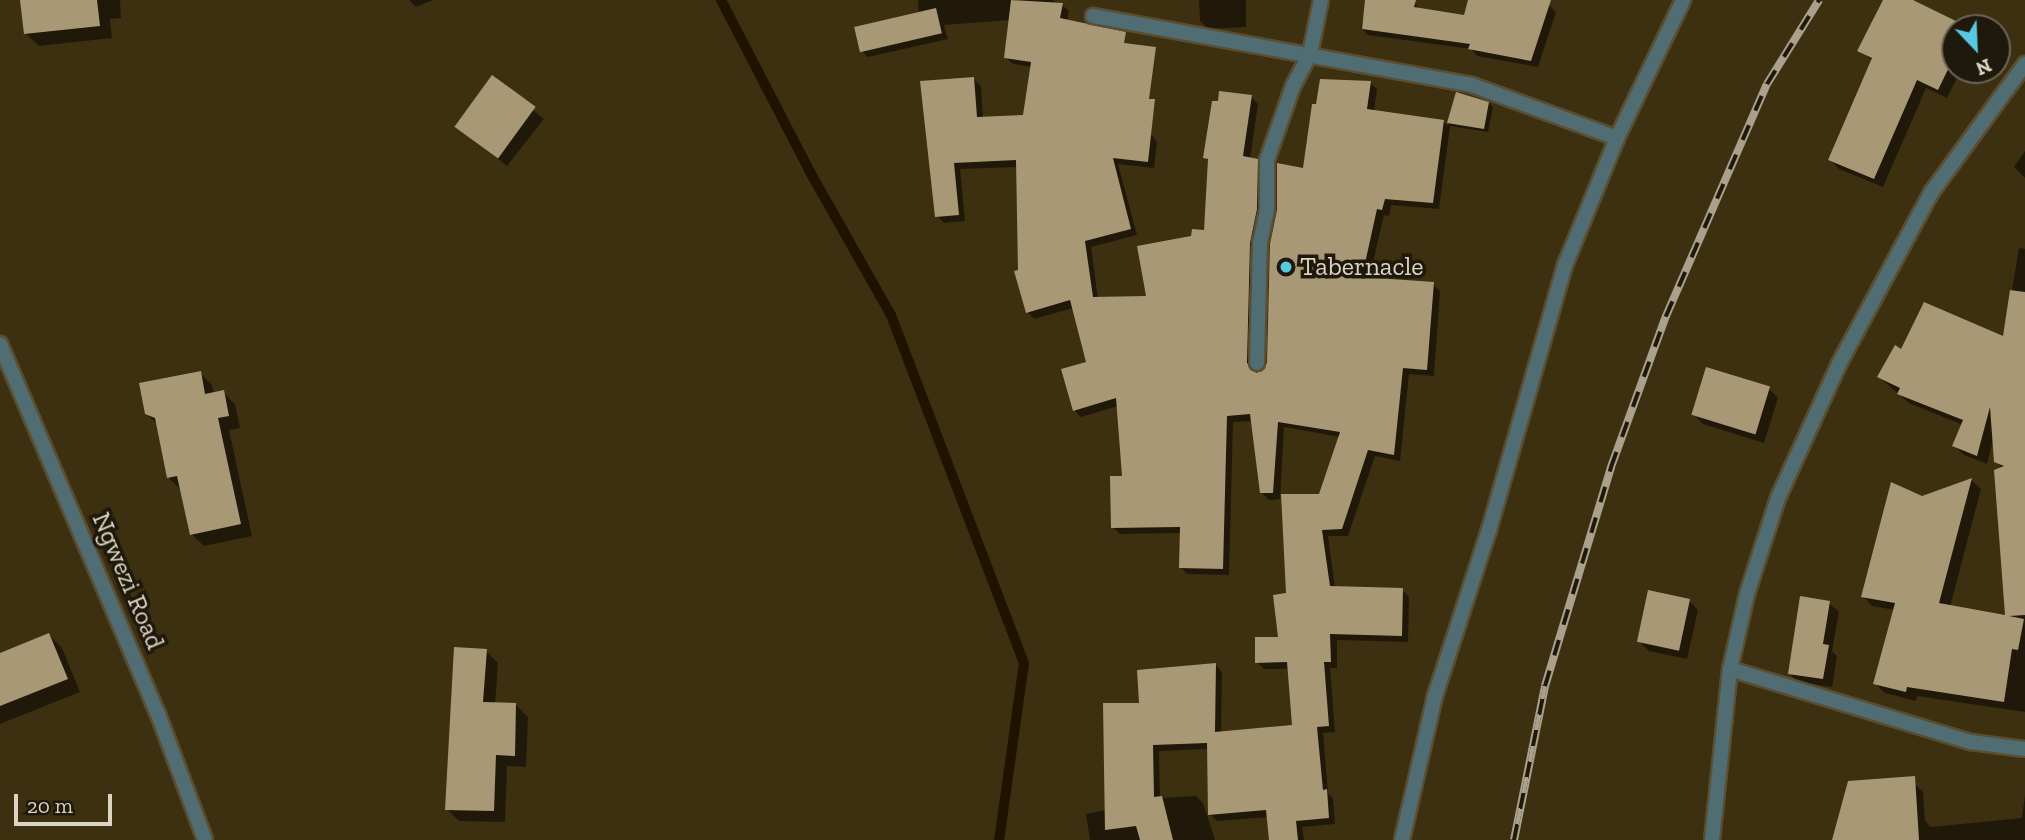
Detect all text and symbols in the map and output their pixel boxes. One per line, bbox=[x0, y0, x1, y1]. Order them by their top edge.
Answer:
north arrow bbox=[1941, 14, 2011, 84]
text: N bbox=[1972, 54, 1995, 80]
place label: Tabernacle bbox=[1300, 251, 1424, 283]
marker: Tabernacle bbox=[1278, 259, 1294, 275]
street label: Ngwezi Road bbox=[85, 508, 171, 654]
scale bar bbox=[18, 780, 116, 824]
text: 20 m bbox=[27, 793, 73, 818]

